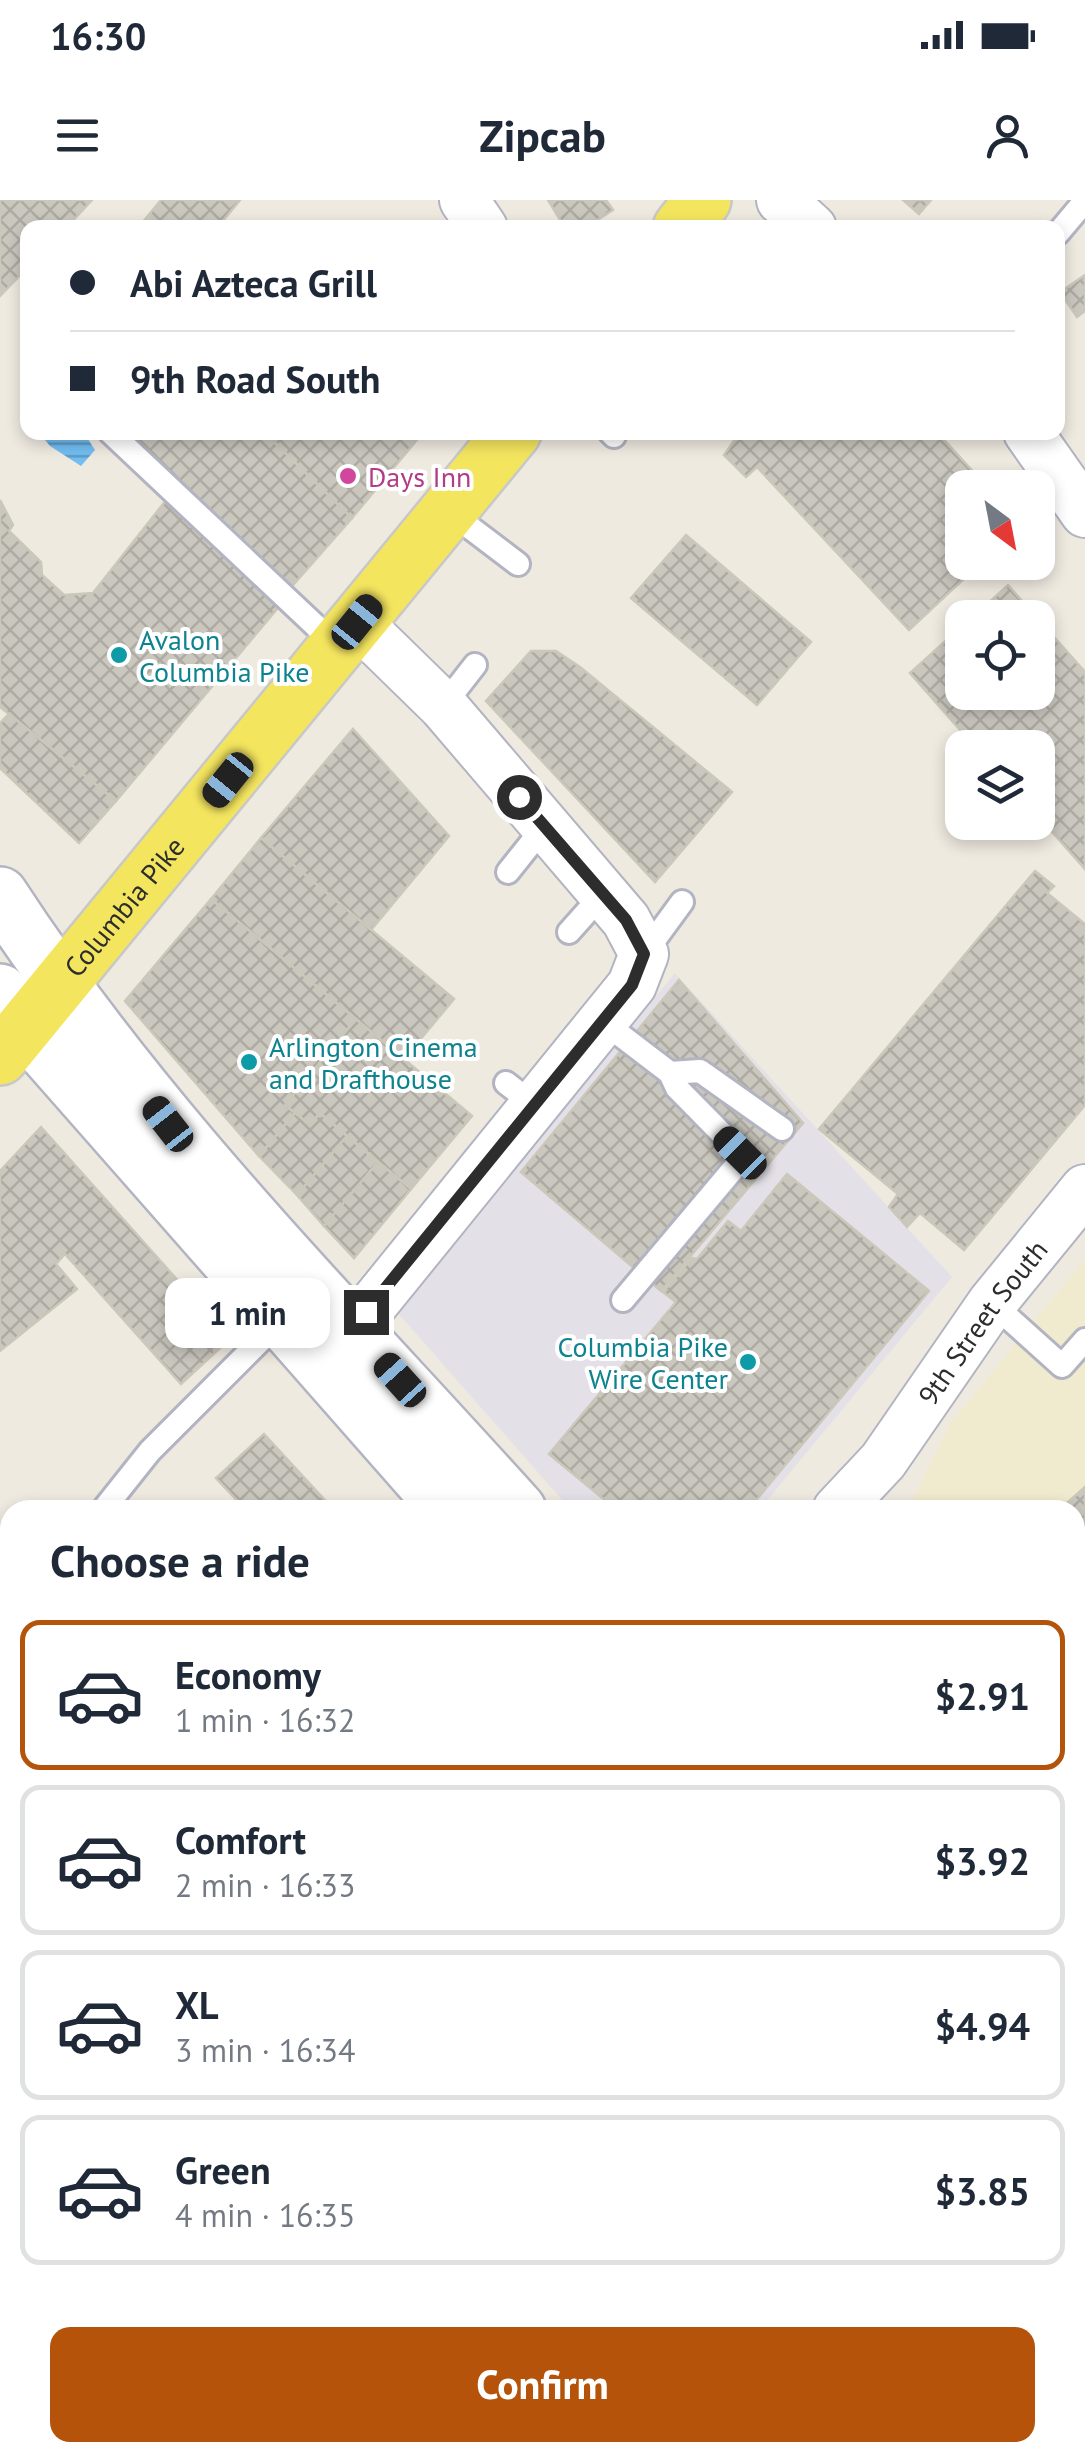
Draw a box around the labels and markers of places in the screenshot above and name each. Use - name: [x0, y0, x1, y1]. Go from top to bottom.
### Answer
- place label: Days Inn: [368, 458, 471, 495]
- marker: Days Inn: [337, 465, 359, 487]
- place label: Avalon Columbia Pike: [139, 621, 309, 690]
- marker: Avalon Columbia Pike: [108, 644, 130, 666]
- place label: Arlington Cinema and Drafthouse: [269, 1028, 478, 1097]
- marker: Arlington Cinema and Drafthouse: [238, 1051, 260, 1073]
- place label: Columbia Pike Wire Center: [558, 1328, 728, 1397]
- marker: Columbia Pike Wire Center: [737, 1351, 759, 1373]

